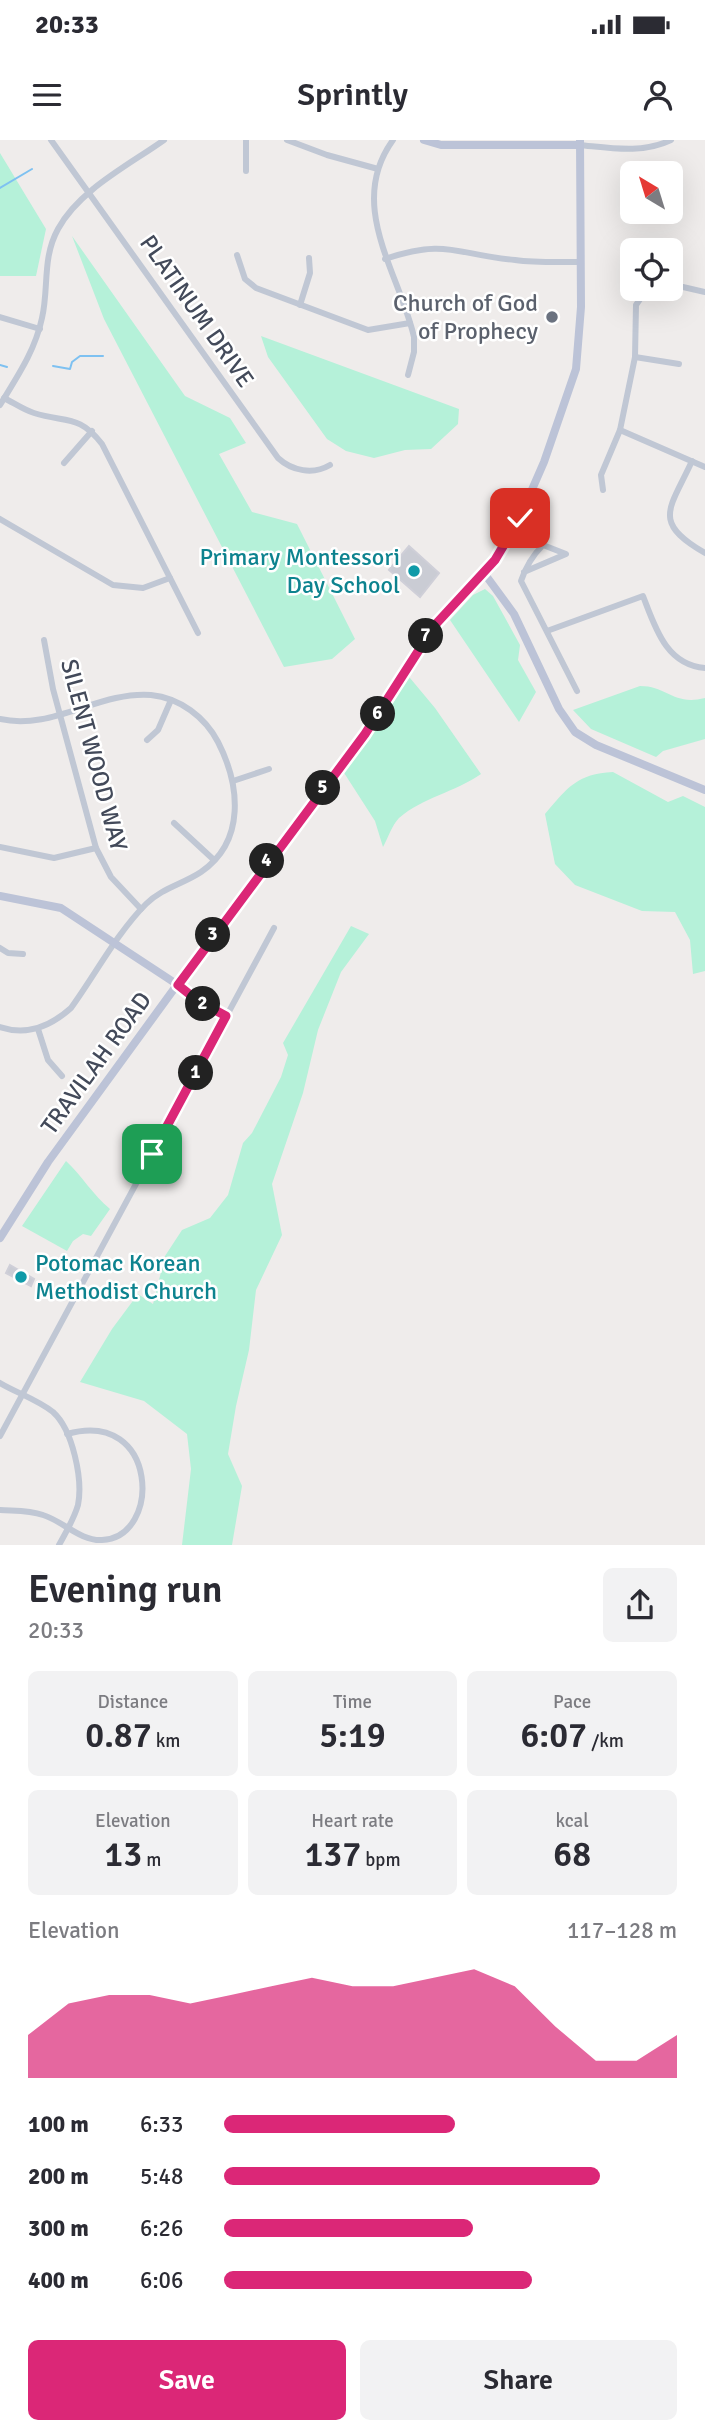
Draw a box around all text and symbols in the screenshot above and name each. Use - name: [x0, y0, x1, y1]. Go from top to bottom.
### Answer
- text: 20:33: [35, 9, 99, 41]
- text: Sprintly: [297, 75, 408, 114]
- icon: menu: [28, 76, 66, 114]
- icon: person: [639, 76, 677, 114]
- north arrow: [620, 161, 682, 224]
- map controls: [620, 161, 683, 301]
- street label: PLATINUM DRIVE: [133, 229, 261, 393]
- button: locate: [620, 238, 683, 301]
- place label: Church of God of Prophecy: [393, 288, 538, 346]
- marker: Church of God of Prophecy: [544, 309, 560, 325]
- pin: [490, 488, 550, 548]
- icon: check: [501, 499, 539, 537]
- place label: Primary Montessori Day School: [199, 542, 400, 600]
- marker: Primary Montessori Day School: [406, 563, 422, 579]
- pin: 7: [408, 618, 444, 654]
- text: 7: [420, 623, 431, 647]
- street label: SILENT WOOD WAY: [54, 656, 134, 854]
- pin: 6: [360, 696, 396, 732]
- text: 6: [372, 701, 383, 725]
- pin: 5: [306, 770, 340, 806]
- text: 5: [317, 775, 328, 799]
- pin: 4: [250, 844, 284, 878]
- text: 4: [261, 848, 272, 872]
- pin: 3: [196, 918, 230, 952]
- text: 3: [207, 922, 218, 946]
- street label: TRAVILAH ROAD: [34, 986, 158, 1140]
- pin: 2: [186, 986, 220, 1022]
- text: 2: [197, 991, 208, 1015]
- pin: 1: [178, 1056, 214, 1090]
- text: 1: [190, 1060, 201, 1084]
- pin: [122, 1124, 182, 1184]
- icon: arrive: [133, 1135, 171, 1173]
- place label: Potomac Korean Methodist Church: [35, 1248, 217, 1306]
- marker: Potomac Korean Methodist Church: [13, 1269, 29, 1285]
- text: Evening run: [28, 1566, 222, 1613]
- button: share: [603, 1568, 677, 1642]
- text: 20:33: [28, 1616, 84, 1645]
- text: Distance: [97, 1690, 168, 1714]
- text: Time: [333, 1690, 372, 1714]
- text: Pace: [553, 1690, 591, 1714]
- text: 0.87: [85, 1714, 152, 1757]
- text: 5:19: [319, 1714, 386, 1757]
- text: 6:07: [520, 1714, 587, 1757]
- text: km: [152, 1729, 180, 1753]
- text: /km: [587, 1729, 624, 1753]
- text: Elevation: [95, 1809, 171, 1833]
- text: Heart rate: [311, 1809, 394, 1833]
- text: kcal: [556, 1809, 589, 1833]
- text: 13: [104, 1833, 142, 1876]
- text: 137: [304, 1833, 361, 1876]
- text: 68: [553, 1833, 591, 1876]
- text: m: [142, 1848, 161, 1872]
- text: bpm: [361, 1848, 401, 1872]
- text: Elevation: [28, 1916, 120, 1945]
- text: 117–128 m: [567, 1916, 677, 1945]
- text: 100 m: [28, 2110, 89, 2139]
- text: 6:33: [140, 2110, 183, 2139]
- text: 200 m: [28, 2162, 89, 2191]
- text: 5:48: [140, 2162, 183, 2191]
- text: 300 m: [28, 2214, 89, 2243]
- text: 6:26: [140, 2214, 183, 2243]
- text: 400 m: [28, 2266, 89, 2295]
- text: 6:06: [140, 2266, 183, 2295]
- button: Save: [28, 2340, 346, 2420]
- button: Share: [360, 2340, 677, 2420]

